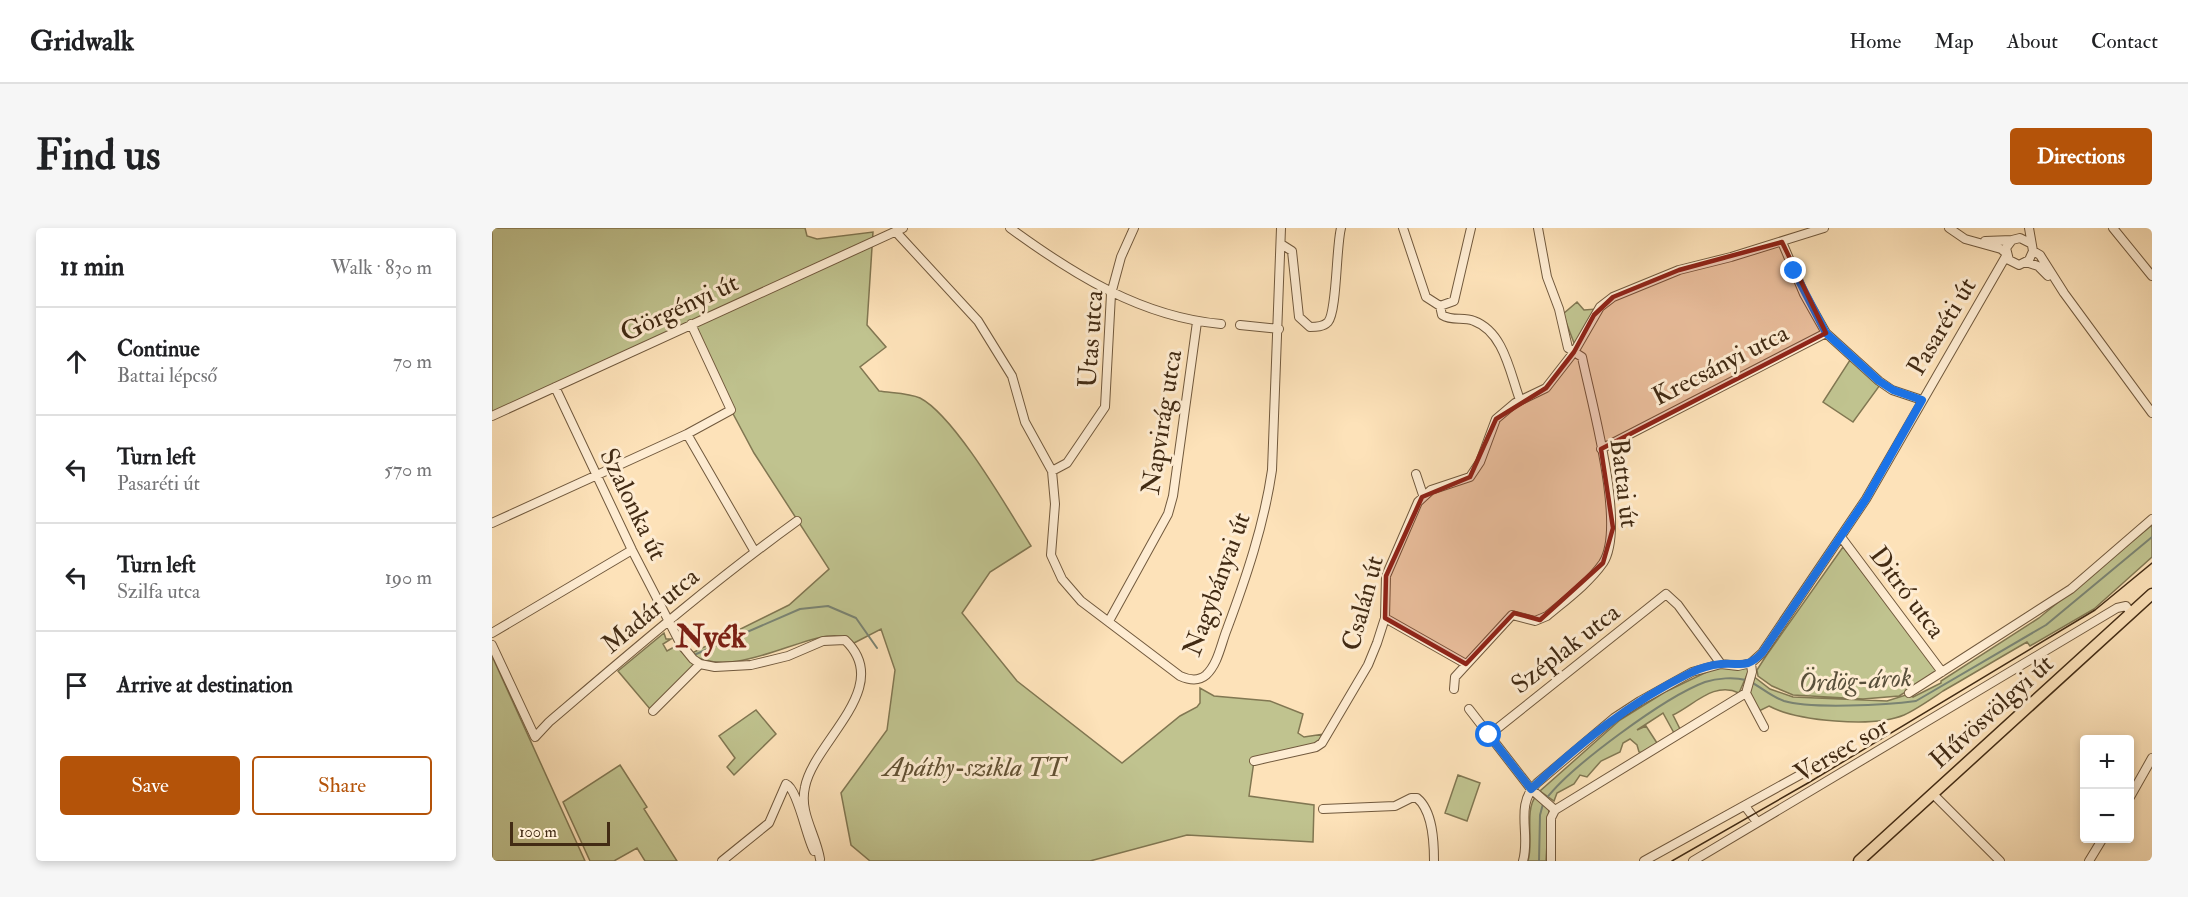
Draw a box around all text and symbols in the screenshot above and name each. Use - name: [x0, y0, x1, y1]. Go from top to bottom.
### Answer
- text: Gridwalk: [30, 24, 134, 59]
- text: Home: [1849, 28, 1901, 55]
- text: Map: [1934, 28, 1974, 55]
- text: About: [2007, 28, 2058, 55]
- text: Contact: [2091, 28, 2158, 55]
- button: Directions: [2010, 128, 2152, 185]
- text: Find us: [36, 130, 160, 182]
- text: 11 min: [60, 251, 125, 283]
- text: Walk · 830 m: [331, 255, 432, 280]
- route end: [1780, 257, 1806, 283]
- street label: Görgényi út: [615, 267, 743, 349]
- street label: Pasaréti út: [1900, 272, 1983, 381]
- street label: Utas utca: [1072, 289, 1110, 389]
- street label: Krecsányi utca: [1647, 317, 1794, 413]
- text: Continue: [117, 335, 200, 363]
- icon: ahead: [60, 345, 93, 378]
- street label: Napvirág utca: [1135, 347, 1190, 497]
- text: 70 m: [393, 349, 432, 374]
- text: Battai lépcső: [117, 363, 217, 388]
- street label: Battai út: [1603, 437, 1645, 529]
- text: Turn left: [117, 443, 196, 471]
- street label: Szalonka út: [592, 443, 674, 566]
- icon: left: [60, 453, 93, 486]
- text: 570 m: [384, 457, 432, 482]
- text: Pasaréti út: [117, 471, 200, 496]
- street label: Nagybányai út: [1176, 508, 1258, 661]
- street label: Ditró utca: [1862, 540, 1952, 645]
- text: Turn left: [117, 551, 196, 579]
- street label: Csalán út: [1335, 552, 1391, 654]
- icon: left: [60, 561, 93, 594]
- street label: Madár utca: [595, 561, 706, 661]
- text: 190 m: [385, 565, 432, 590]
- text: Szilfa utca: [117, 579, 200, 604]
- street label: Széplak utca: [1505, 596, 1627, 702]
- district label: Nyék: [675, 617, 747, 657]
- street label: Hűvösvölgyi út: [1923, 648, 2060, 776]
- water label: Ördög-árok: [1797, 661, 1913, 700]
- icon: arrive: [60, 669, 93, 702]
- text: Arrive at destination: [117, 671, 293, 699]
- street label: Versec sor: [1789, 710, 1895, 790]
- route start: [1475, 721, 1501, 747]
- map controls: [2080, 735, 2134, 843]
- button: +: [2080, 735, 2134, 789]
- park label: Apáthy-szikla TT: [880, 752, 1068, 784]
- button: Save: [60, 756, 240, 815]
- button: Share: [252, 756, 432, 815]
- button: −: [2080, 789, 2134, 843]
- scale bar: [510, 819, 610, 846]
- text: 100 m: [519, 822, 557, 842]

